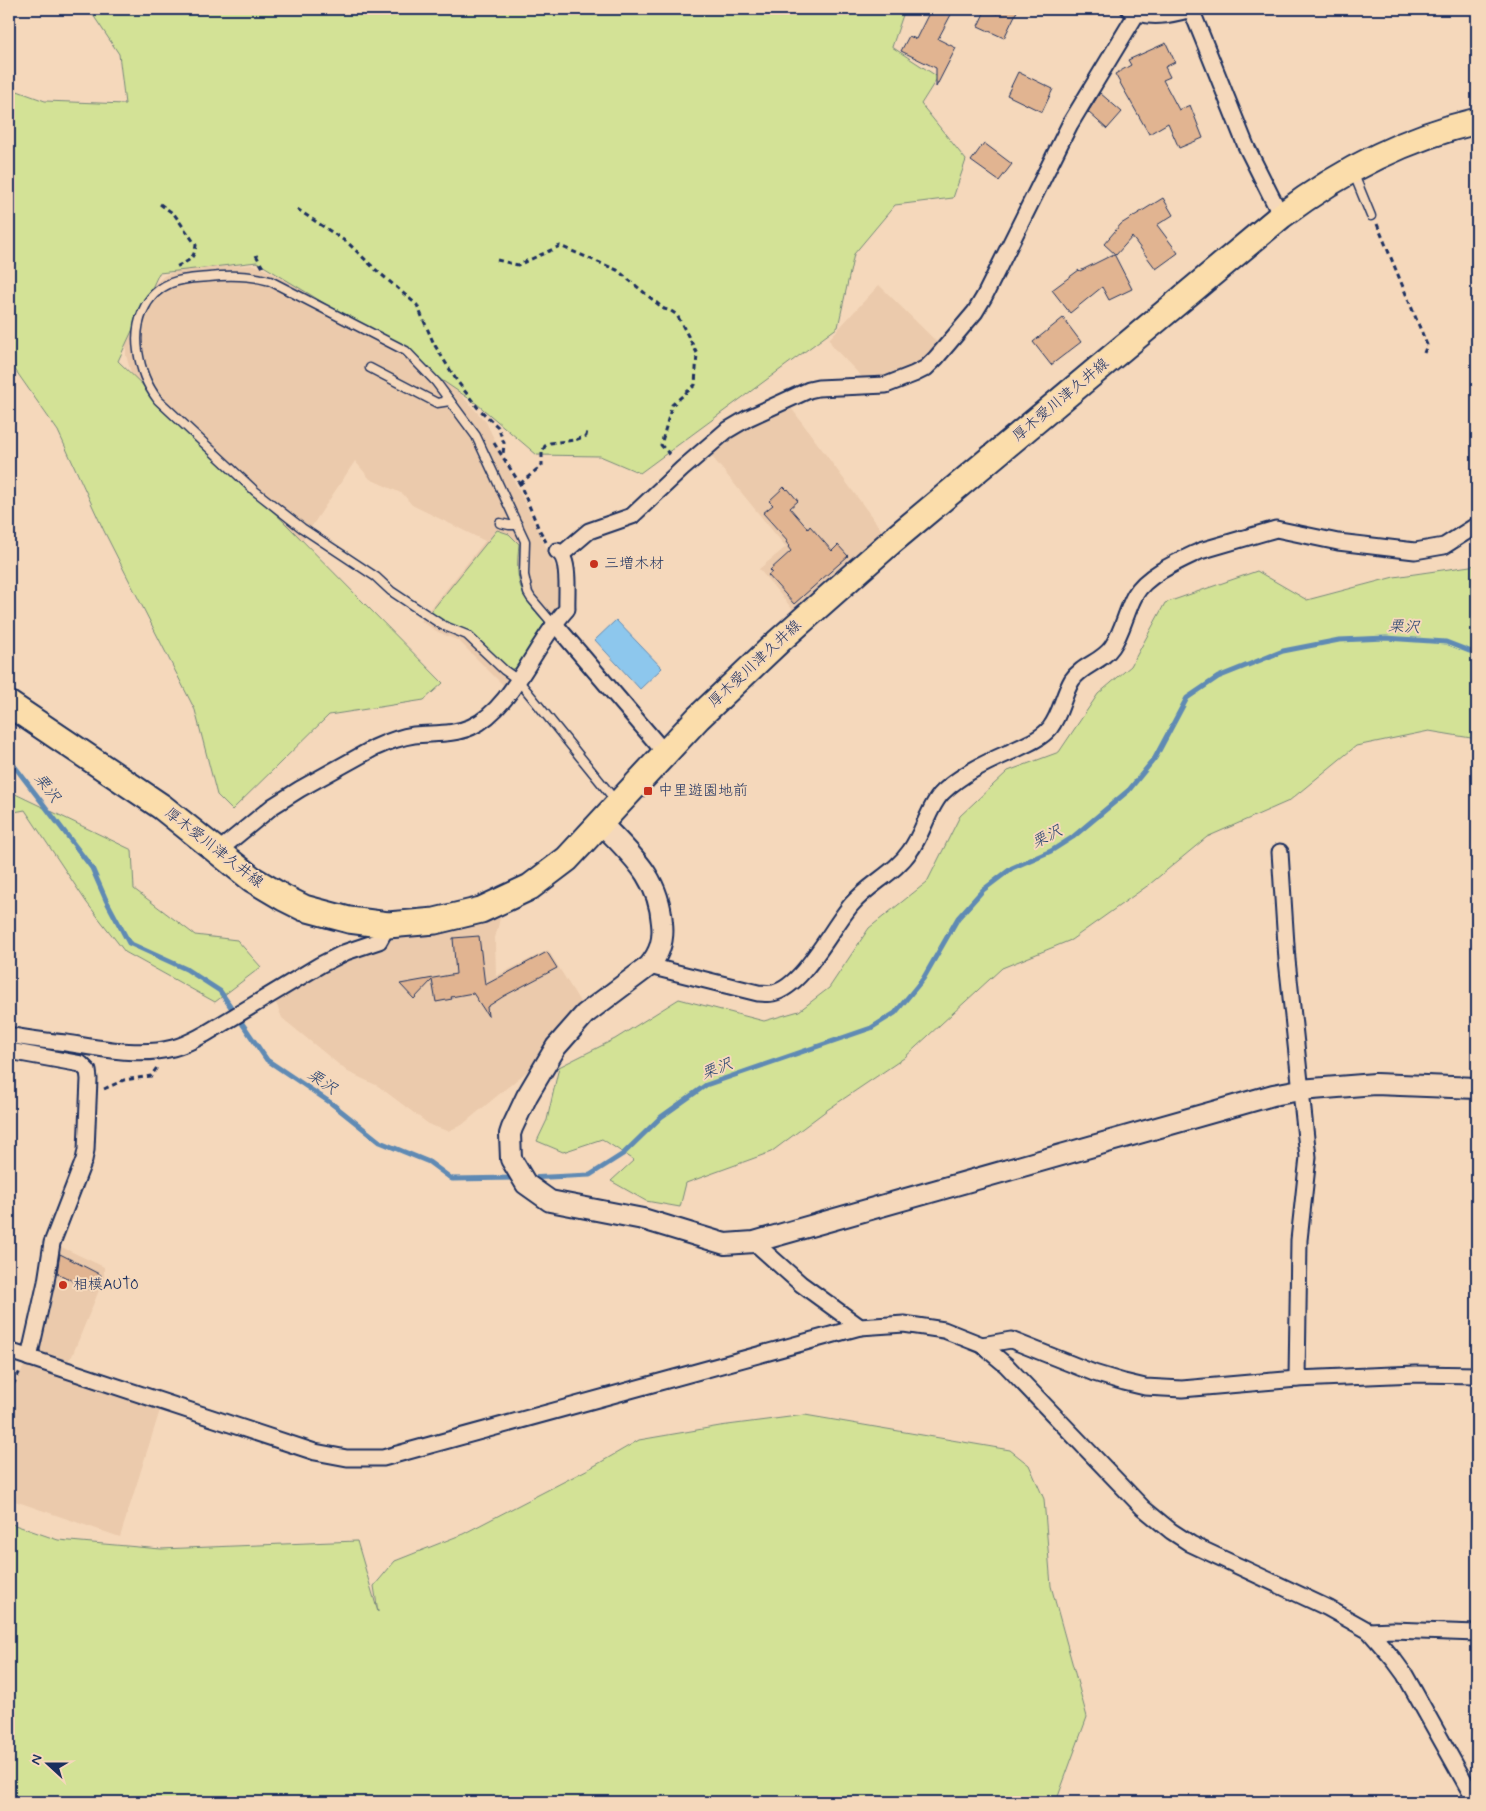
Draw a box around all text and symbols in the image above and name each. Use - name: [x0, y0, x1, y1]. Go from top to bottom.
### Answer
- street label: 厚木愛川津久井線: [1009, 354, 1113, 446]
- place label: 三増木材: [604, 554, 664, 574]
- marker: 三増木材: [588, 558, 600, 570]
- street label: 厚木愛川津久井線: [704, 616, 806, 712]
- water label: 栗沢: [1387, 616, 1422, 638]
- water label: 栗沢: [29, 769, 66, 808]
- place label: 中里遊園地前: [658, 781, 748, 801]
- marker: 中里遊園地前: [642, 785, 654, 797]
- street label: 厚木愛川津久井線: [161, 803, 267, 893]
- water label: 栗沢: [1028, 820, 1067, 854]
- water label: 栗沢: [698, 1053, 737, 1085]
- water label: 栗沢: [303, 1064, 342, 1100]
- place label: 相模AUTO: [73, 1275, 139, 1295]
- marker: 相模AUTO: [57, 1279, 69, 1291]
- north arrow: [22, 1738, 72, 1788]
- text: N: [27, 1752, 47, 1767]

